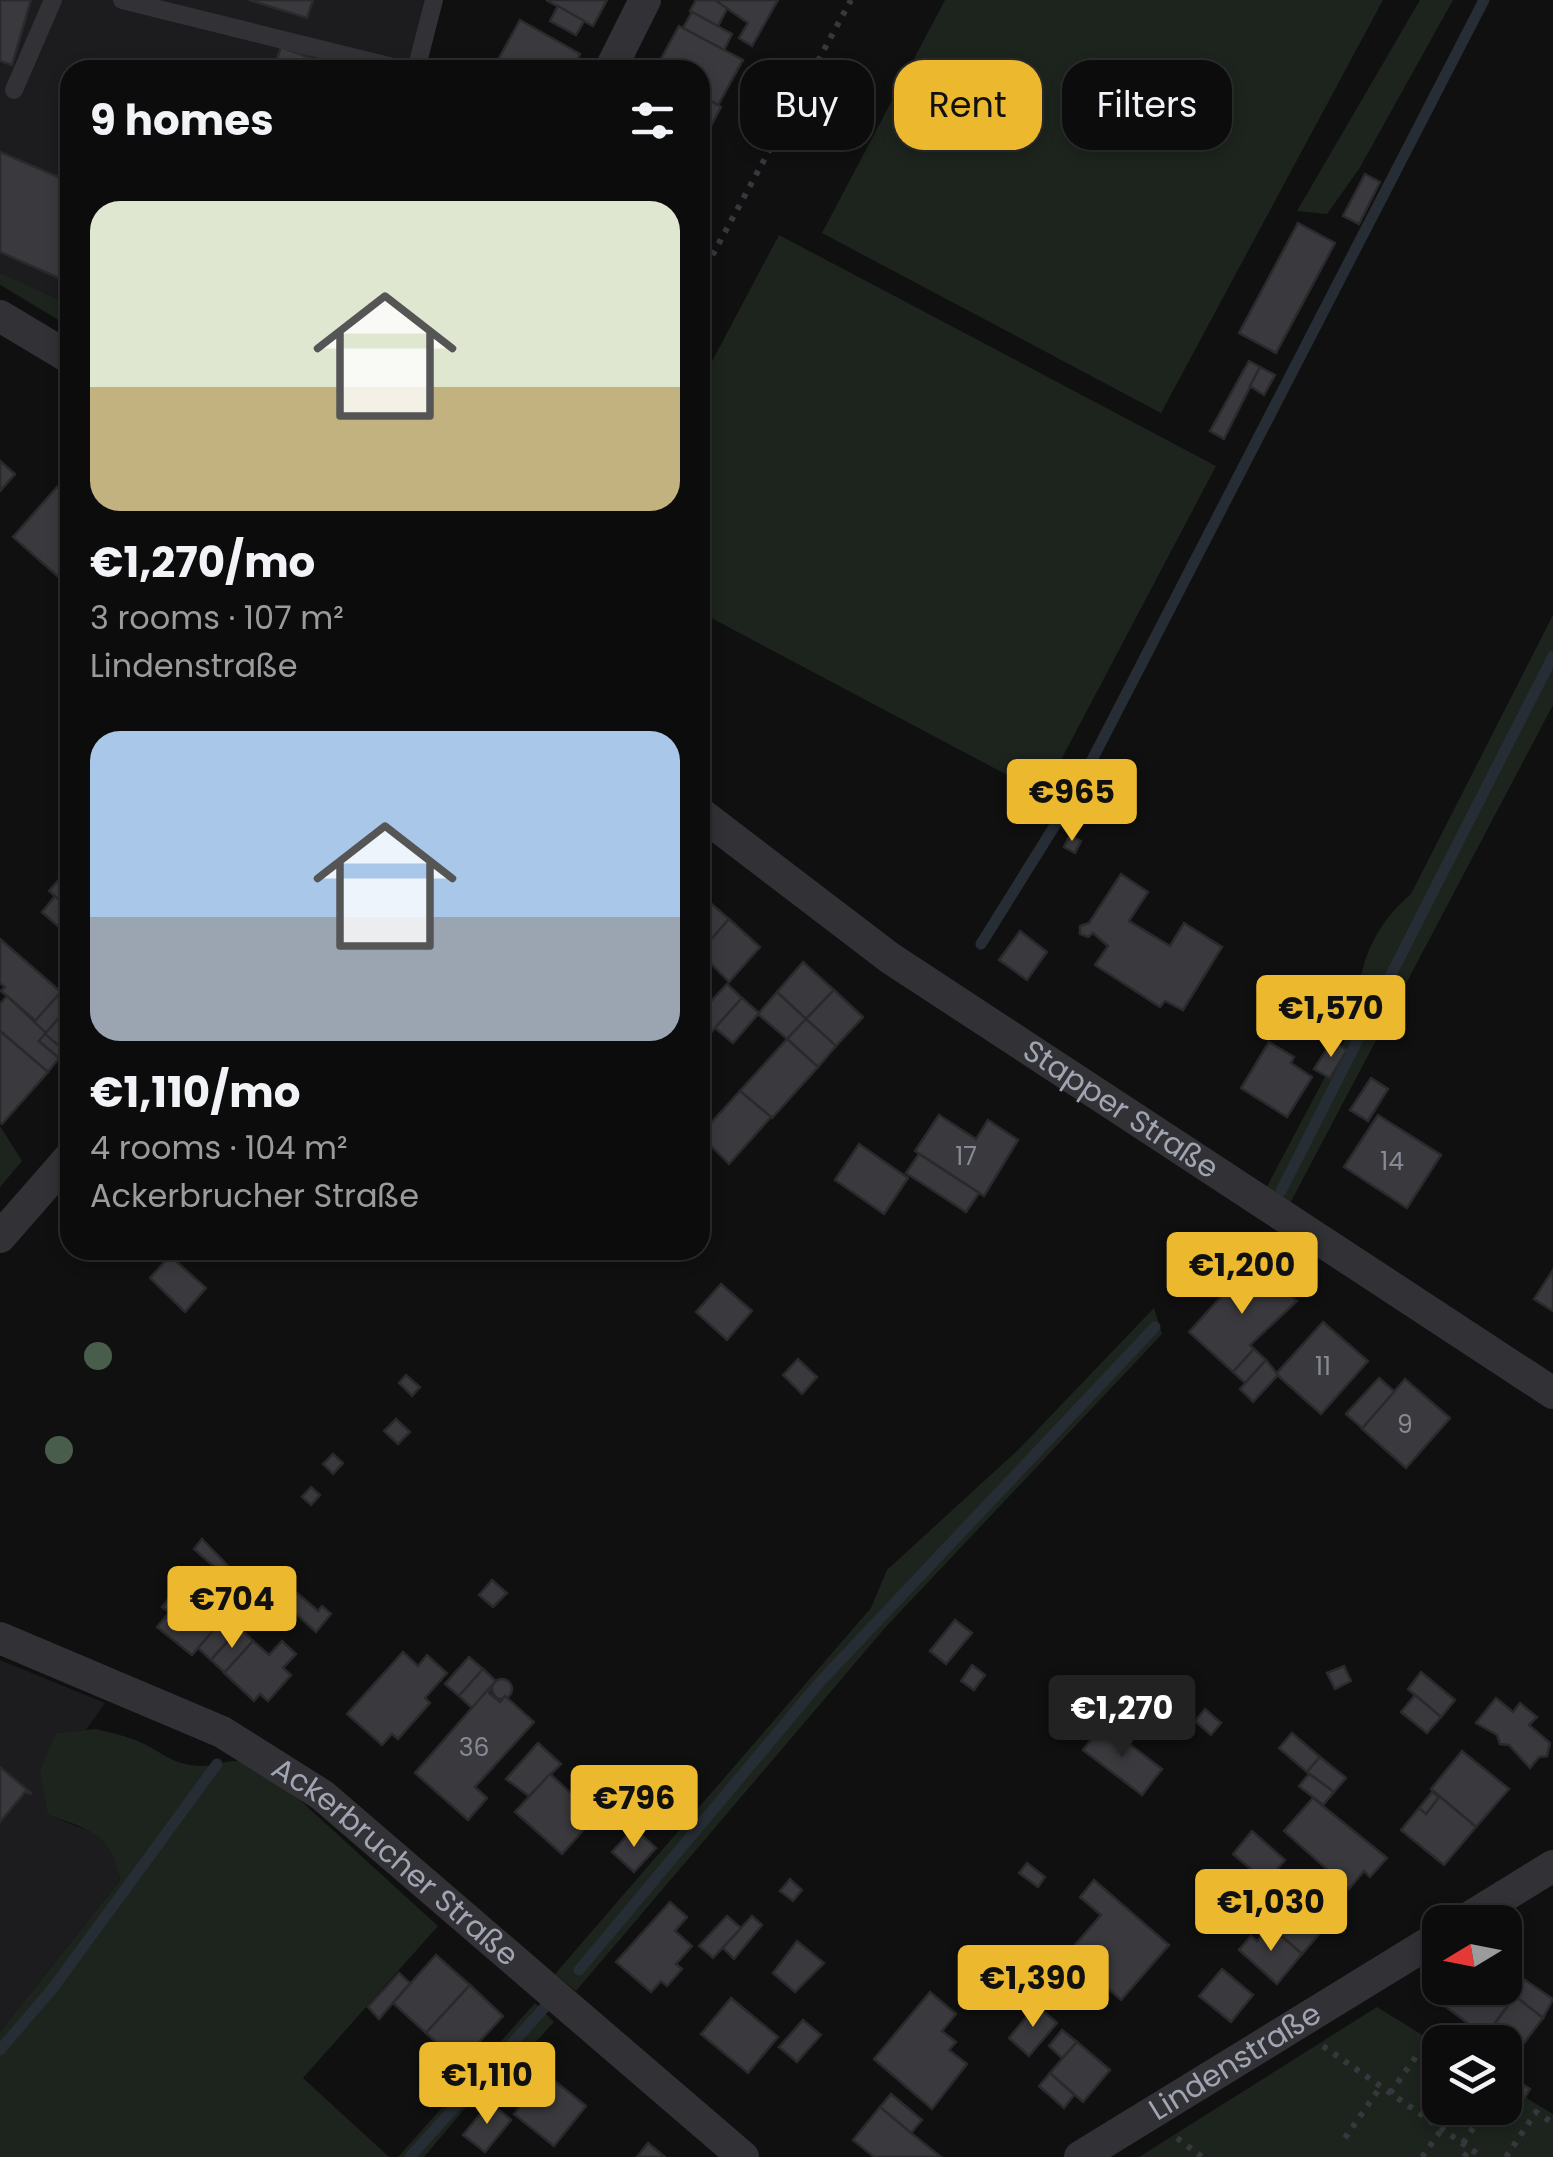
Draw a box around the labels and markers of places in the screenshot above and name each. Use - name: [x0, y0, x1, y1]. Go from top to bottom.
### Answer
- pin: €965: [1013, 759, 1131, 844]
- pin: €1,570: [1250, 975, 1412, 1060]
- pin: €1,200: [1161, 1232, 1323, 1317]
- pin: €704: [173, 1566, 291, 1651]
- pin: €1,270: [1041, 1675, 1203, 1760]
- pin: €796: [575, 1765, 693, 1850]
- pin: €1,030: [1190, 1869, 1352, 1954]
- pin: €1,390: [952, 1945, 1114, 2030]
- pin: €1,110: [406, 2042, 568, 2127]

